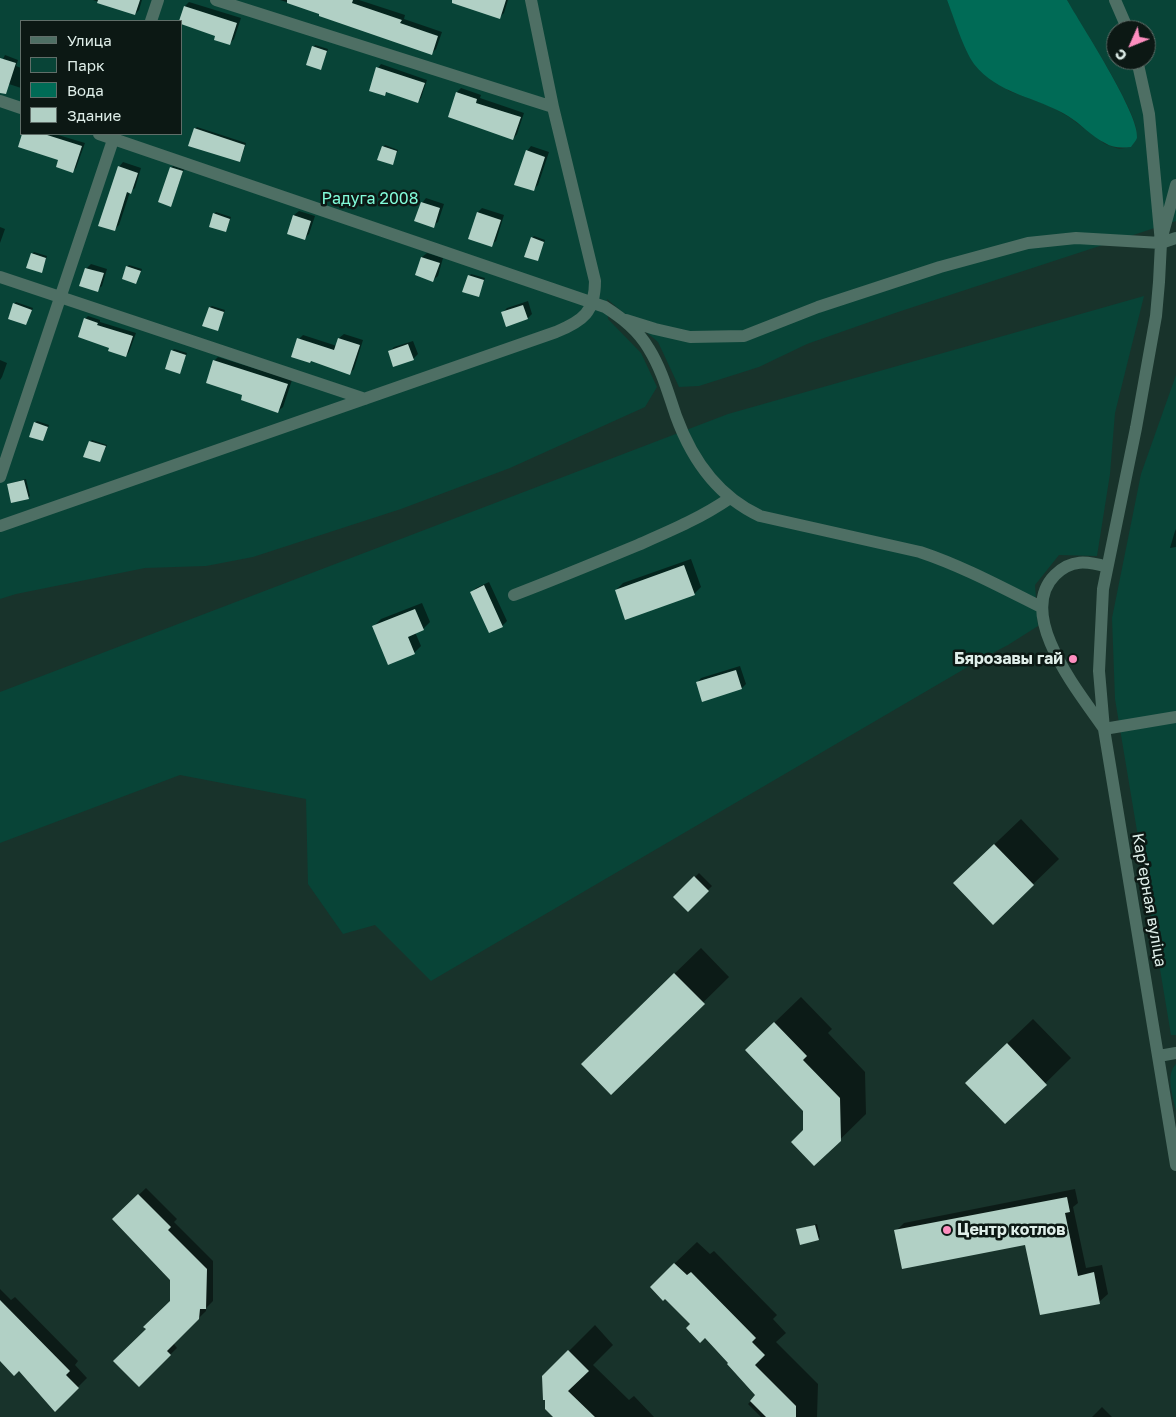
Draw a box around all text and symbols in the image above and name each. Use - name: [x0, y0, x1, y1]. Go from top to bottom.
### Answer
- legend: [20, 20, 182, 135]
- north arrow: [1106, 20, 1156, 70]
- text: Улица: [67, 31, 112, 49]
- text: С: [1111, 46, 1130, 65]
- text: Парк: [67, 56, 105, 74]
- text: Вода: [67, 81, 104, 99]
- text: Здание: [67, 106, 121, 124]
- park label: Радуга 2008: [322, 189, 418, 209]
- place label: Бярозавы гай: [954, 649, 1063, 669]
- marker: Бярозавы гай: [1067, 653, 1079, 665]
- street label: Карʼерная вуліца: [1128, 832, 1170, 968]
- place label: Центр котлов: [957, 1220, 1065, 1240]
- marker: Центр котлов: [941, 1224, 953, 1236]

